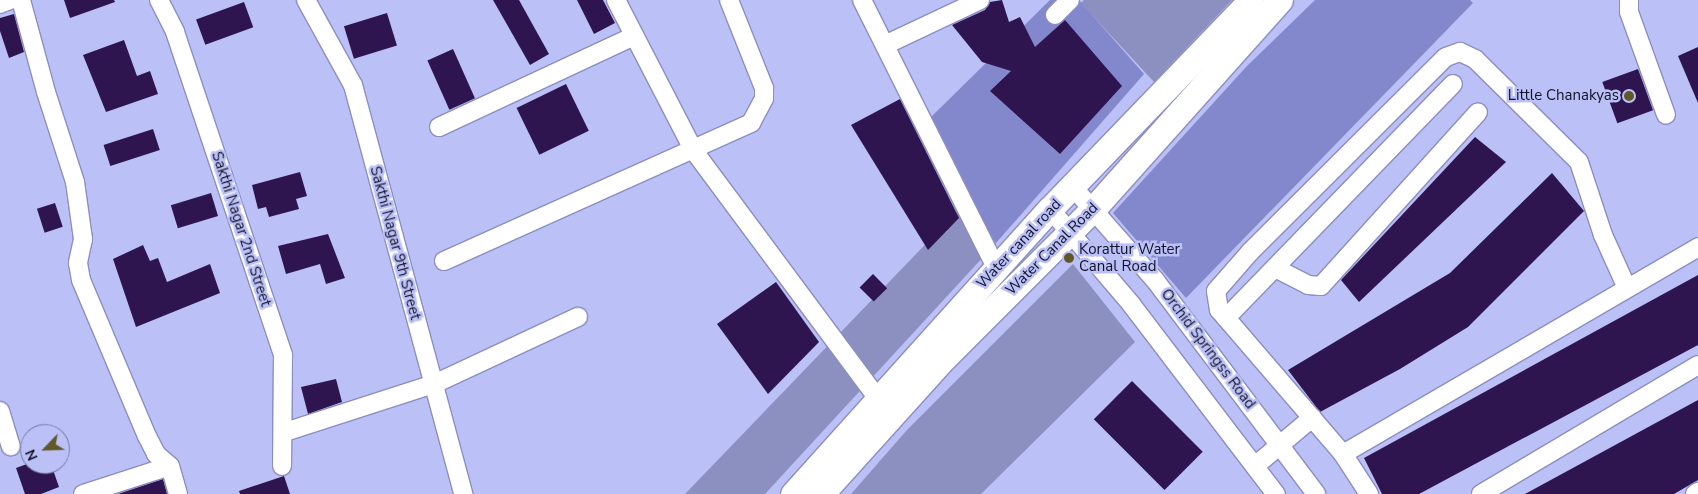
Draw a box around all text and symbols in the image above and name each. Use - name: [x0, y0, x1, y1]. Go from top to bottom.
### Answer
- place label: Little Chanakyas: [1508, 87, 1619, 105]
- marker: Little Chanakyas: [1623, 90, 1635, 102]
- street label: Sakthi Nagar 2nd Street: [207, 149, 275, 309]
- street label: Sakthi Nagar 9th Street: [366, 164, 424, 322]
- street label: Water canal road: [973, 195, 1065, 293]
- street label: Water Canal Road: [1002, 199, 1102, 299]
- place label: Korattur Water Canal Road: [1079, 240, 1180, 275]
- marker: Korattur Water Canal Road: [1063, 252, 1075, 264]
- street label: Orchid Springss Road: [1157, 285, 1259, 413]
- north arrow: [20, 424, 70, 474]
- text: N: [21, 446, 43, 464]

